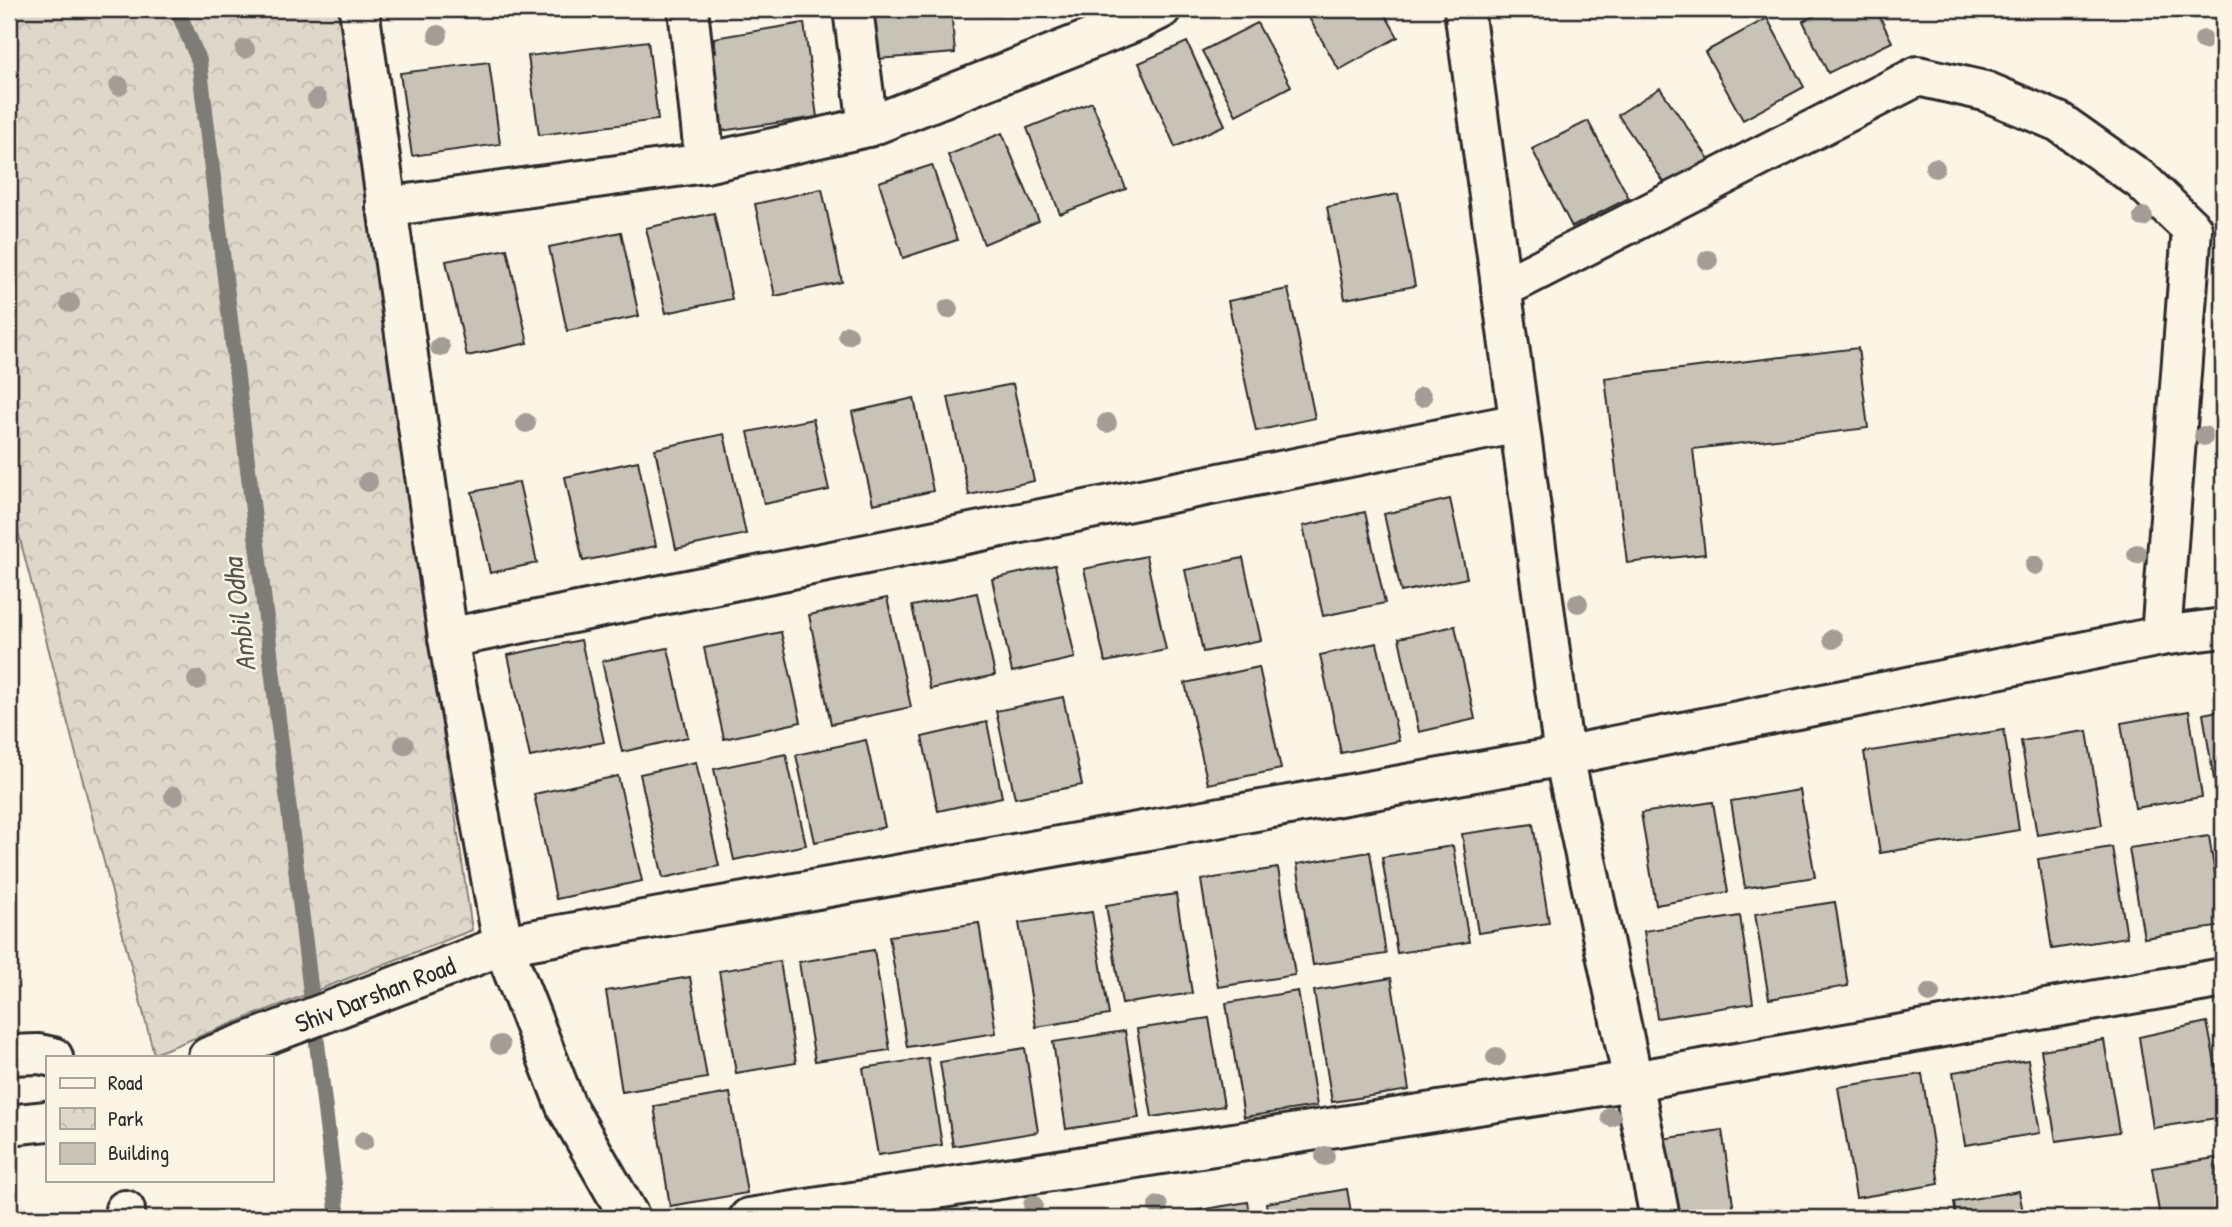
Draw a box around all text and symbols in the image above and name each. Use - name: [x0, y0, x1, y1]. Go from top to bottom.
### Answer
- water label: Ambil Odha: [213, 553, 265, 674]
- street label: Shiv Darshan Road: [290, 947, 460, 1041]
- legend: [46, 1056, 273, 1182]
- text: Road: [108, 1068, 142, 1097]
- text: Park: [108, 1104, 143, 1133]
- text: Building: [108, 1138, 169, 1167]

